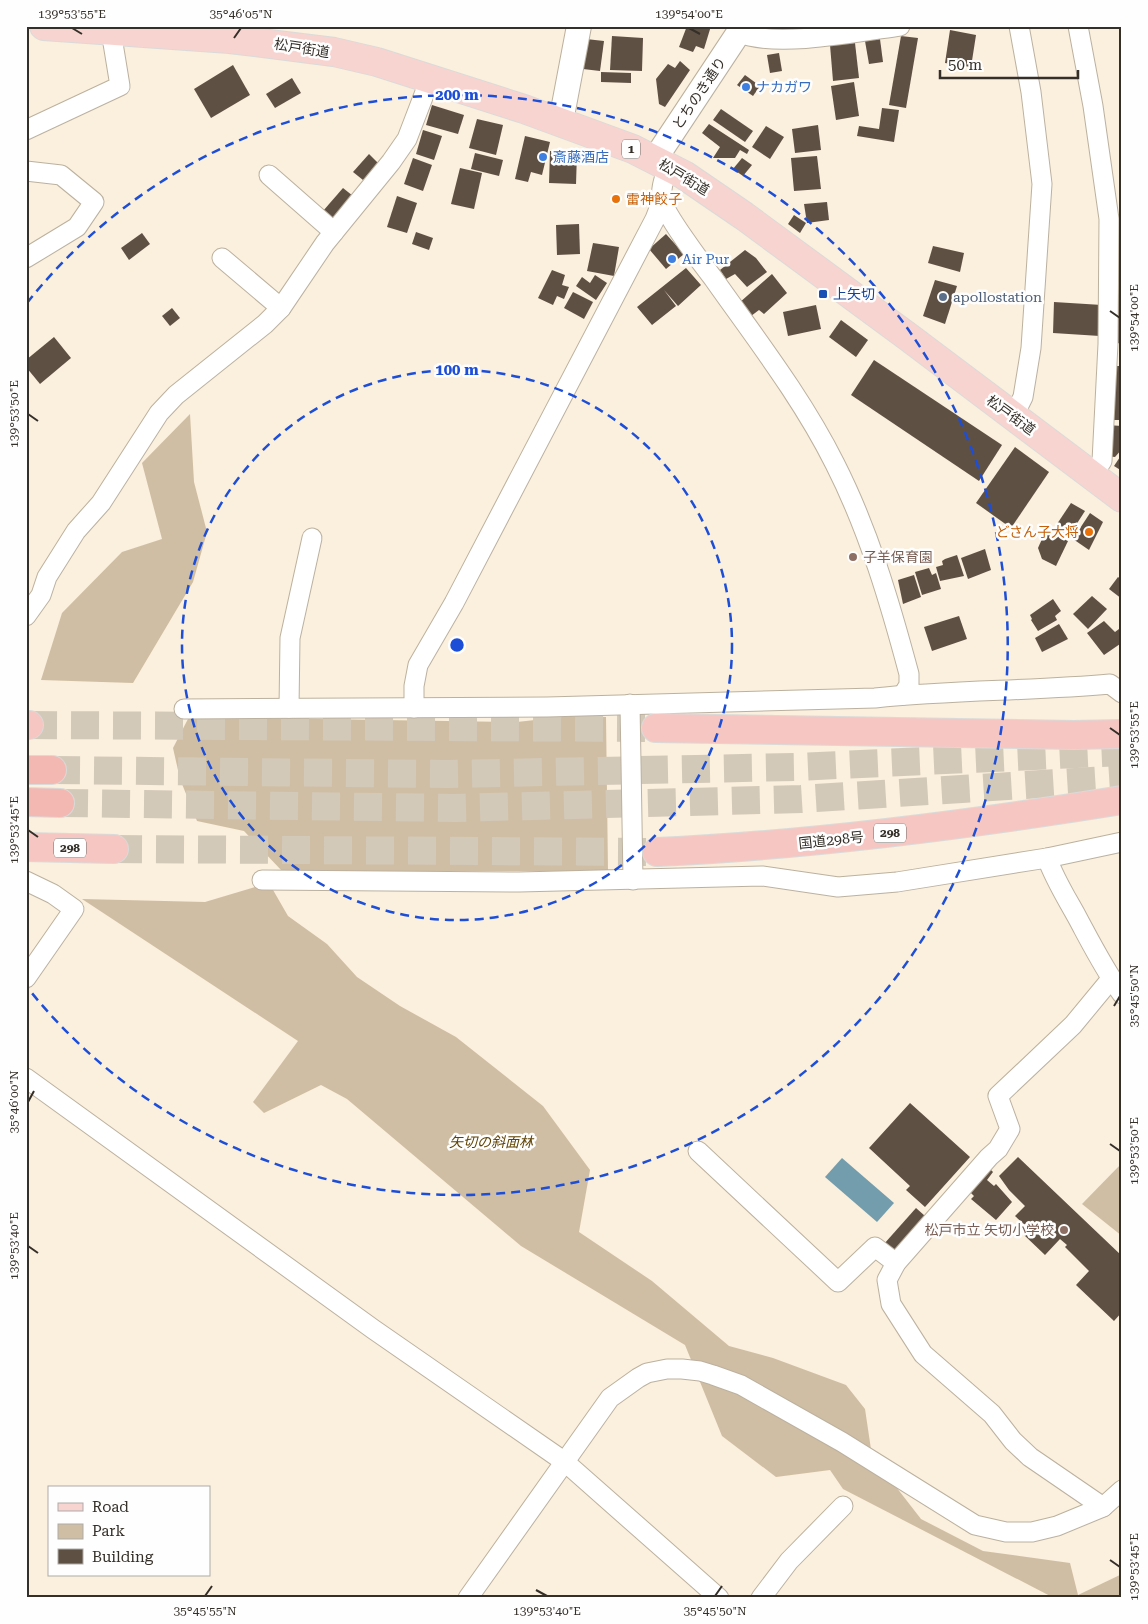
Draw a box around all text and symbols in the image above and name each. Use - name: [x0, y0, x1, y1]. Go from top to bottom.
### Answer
- text: 139°53'55"E: [38, 7, 106, 21]
- text: 35°46'05"N: [209, 7, 273, 21]
- text: 139°54'00"E: [655, 7, 723, 21]
- street label: 松戸街道: [273, 36, 331, 60]
- scale bar: [940, 48, 1078, 80]
- street label: とちのき通り: [669, 54, 729, 132]
- text: 50 m: [948, 56, 983, 74]
- place label: ナカガワ: [756, 79, 812, 95]
- marker: ナカガワ: [740, 81, 752, 93]
- text: 200 m: [435, 86, 479, 104]
- road number: 1: [622, 140, 640, 158]
- place label: 斎藤酒店: [553, 149, 609, 165]
- marker: 斎藤酒店: [537, 151, 549, 163]
- street label: 松戸街道: [656, 156, 712, 198]
- place label: 雷神餃子: [626, 191, 682, 207]
- marker: 雷神餃子: [610, 193, 622, 205]
- place label: Air Pur: [682, 251, 729, 267]
- marker: Air Pur: [666, 253, 678, 265]
- text: 139°54'00"E: [1127, 284, 1141, 352]
- place label: 上矢切: [833, 286, 875, 302]
- marker: 上矢切: [817, 288, 829, 300]
- place label: apollostation: [953, 289, 1042, 305]
- marker: apollostation: [937, 291, 949, 303]
- text: 100 m: [435, 361, 479, 379]
- text: 139°53'50"E: [7, 380, 21, 448]
- street label: 松戸街道: [984, 392, 1038, 438]
- place label: どさん子大将: [995, 524, 1079, 540]
- marker: どさん子大将: [1083, 526, 1095, 538]
- place label: 子羊保育園: [863, 549, 933, 565]
- marker: 子羊保育園: [847, 551, 859, 563]
- centre of rings: [448, 636, 466, 654]
- text: 139°53'55"E: [1127, 701, 1141, 769]
- text: 139°53'45"E: [7, 796, 21, 864]
- road number: 298: [874, 824, 906, 842]
- street label: 国道298号: [798, 829, 864, 851]
- road number: 298: [54, 838, 86, 858]
- text: 35°45'50"N: [1127, 964, 1141, 1028]
- text: 35°46'00"N: [7, 1070, 21, 1134]
- text: 139°53'50"E: [1127, 1117, 1141, 1185]
- park label: 矢切の斜面林: [449, 1134, 535, 1150]
- text: 139°53'40"E: [7, 1212, 21, 1280]
- place label: 松戸市立 矢切小学校: [924, 1222, 1054, 1238]
- marker: 松戸市立 矢切小学校: [1058, 1224, 1070, 1236]
- legend: [48, 1486, 210, 1576]
- text: Road: [92, 1498, 129, 1516]
- text: Park: [92, 1522, 126, 1540]
- text: 139°53'45"E: [1127, 1533, 1141, 1601]
- text: Building: [92, 1548, 154, 1566]
- text: 35°45'55"N: [173, 1604, 237, 1618]
- text: 139°53'40"E: [513, 1604, 581, 1618]
- text: 35°45'50"N: [683, 1604, 747, 1618]

